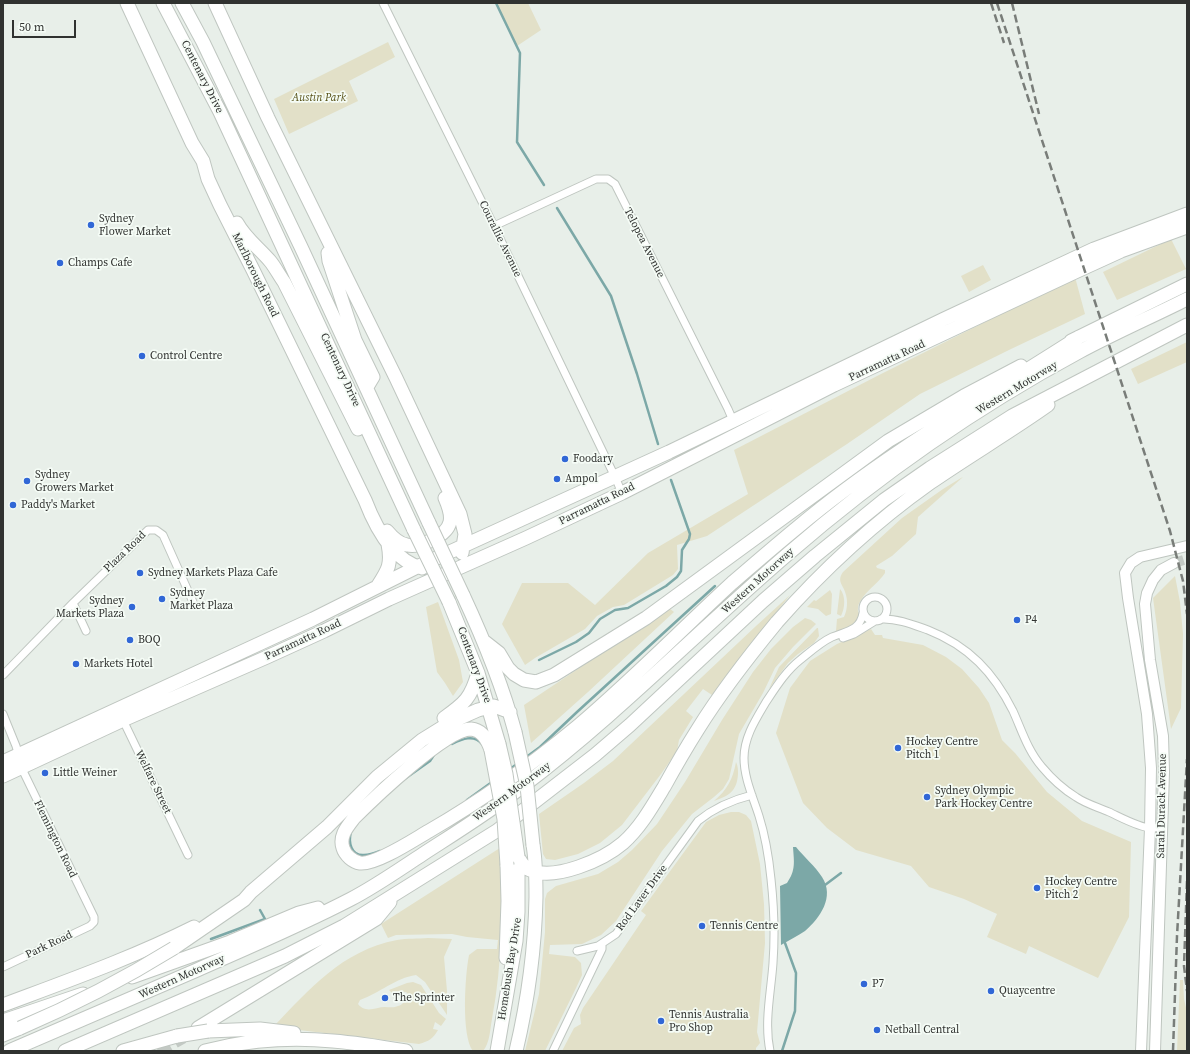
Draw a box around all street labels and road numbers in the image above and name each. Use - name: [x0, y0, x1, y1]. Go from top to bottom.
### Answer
- street label: Centenary Drive: [178, 38, 226, 116]
- street label: Courallie Avenue: [476, 199, 524, 279]
- street label: Telopea Avenue: [621, 206, 667, 280]
- street label: Marlborough Road: [229, 231, 281, 319]
- street label: Centenary Drive: [317, 331, 363, 409]
- street label: Parramatta Road: [847, 338, 927, 384]
- street label: Western Motorway: [974, 358, 1060, 418]
- street label: Parramatta Road: [557, 480, 637, 528]
- street label: Plaza Road: [101, 529, 149, 575]
- street label: Western Motorway: [719, 545, 797, 617]
- street label: Parramatta Road: [263, 617, 343, 663]
- street label: Centenary Drive: [454, 625, 494, 705]
- street label: Welfare Street: [132, 748, 174, 816]
- street label: Sarah Durack Avenue: [1154, 754, 1170, 858]
- street label: Western Motorway: [471, 759, 553, 825]
- street label: Flemington Road: [31, 798, 79, 880]
- street label: Rod Laver Drive: [614, 862, 670, 934]
- street label: Homebush Bay Drive: [495, 917, 525, 1021]
- street label: Park Road: [24, 928, 74, 962]
- street label: Western Motorway: [137, 952, 227, 1002]

